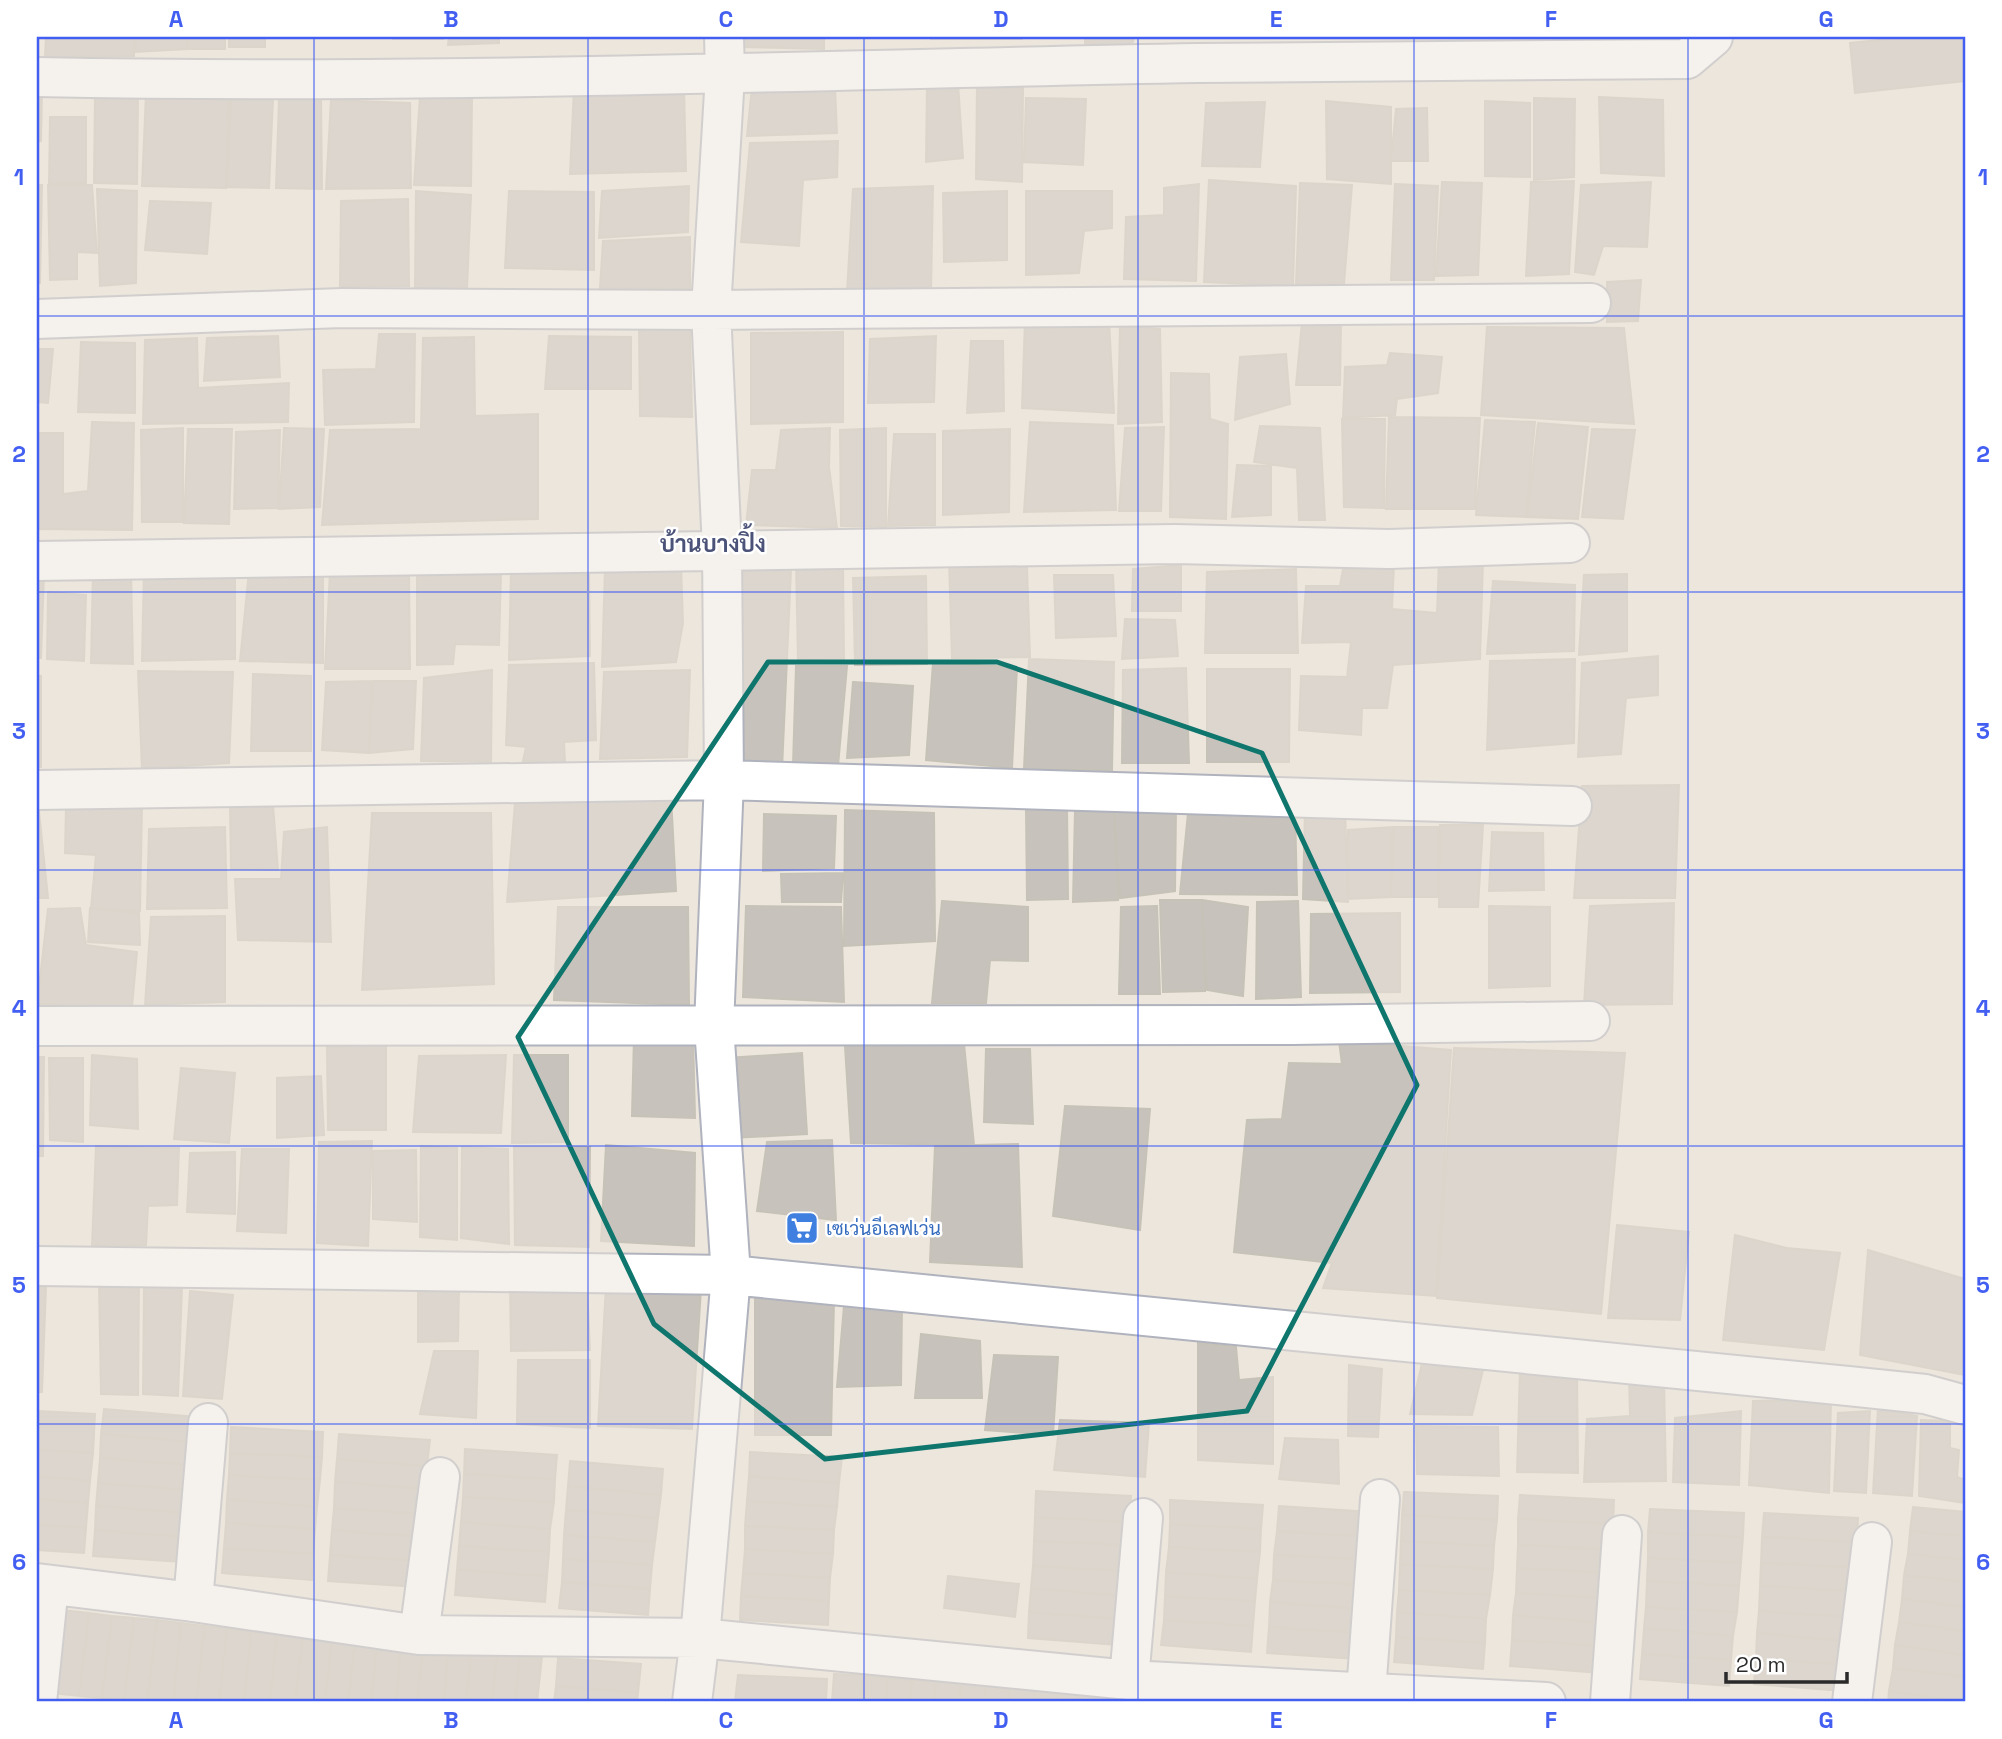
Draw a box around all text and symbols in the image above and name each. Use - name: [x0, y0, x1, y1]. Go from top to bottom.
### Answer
- text: A: [169, 4, 184, 34]
- text: B: [443, 4, 459, 34]
- text: C: [719, 4, 733, 34]
- text: D: [993, 4, 1009, 34]
- text: E: [1270, 4, 1282, 34]
- text: F: [1545, 4, 1557, 34]
- text: G: [1818, 4, 1834, 34]
- text: 1: [14, 162, 24, 192]
- text: 1: [1978, 162, 1988, 192]
- text: 2: [12, 439, 26, 469]
- text: 2: [1976, 439, 1990, 469]
- district label: บ้านบางปิ้ง: [660, 523, 766, 559]
- text: 3: [12, 716, 26, 746]
- text: 3: [1976, 716, 1990, 746]
- text: 4: [12, 993, 27, 1023]
- text: 4: [1976, 993, 1991, 1023]
- supermarket icon: เซเว่นอีเลฟเว่น: [783, 1209, 821, 1247]
- place label: เซเว่นอีเลฟเว่น: [826, 1216, 941, 1241]
- text: 5: [12, 1270, 26, 1300]
- text: 5: [1976, 1270, 1990, 1300]
- text: 6: [12, 1547, 26, 1577]
- text: 6: [1976, 1547, 1990, 1577]
- scale bar: [1726, 1641, 1846, 1685]
- text: 20 m: [1736, 1651, 1786, 1678]
- text: A: [169, 1705, 184, 1735]
- text: B: [443, 1705, 459, 1735]
- text: C: [719, 1705, 733, 1735]
- text: D: [993, 1705, 1009, 1735]
- text: E: [1270, 1705, 1282, 1735]
- text: F: [1545, 1705, 1557, 1735]
- text: G: [1818, 1705, 1834, 1735]

